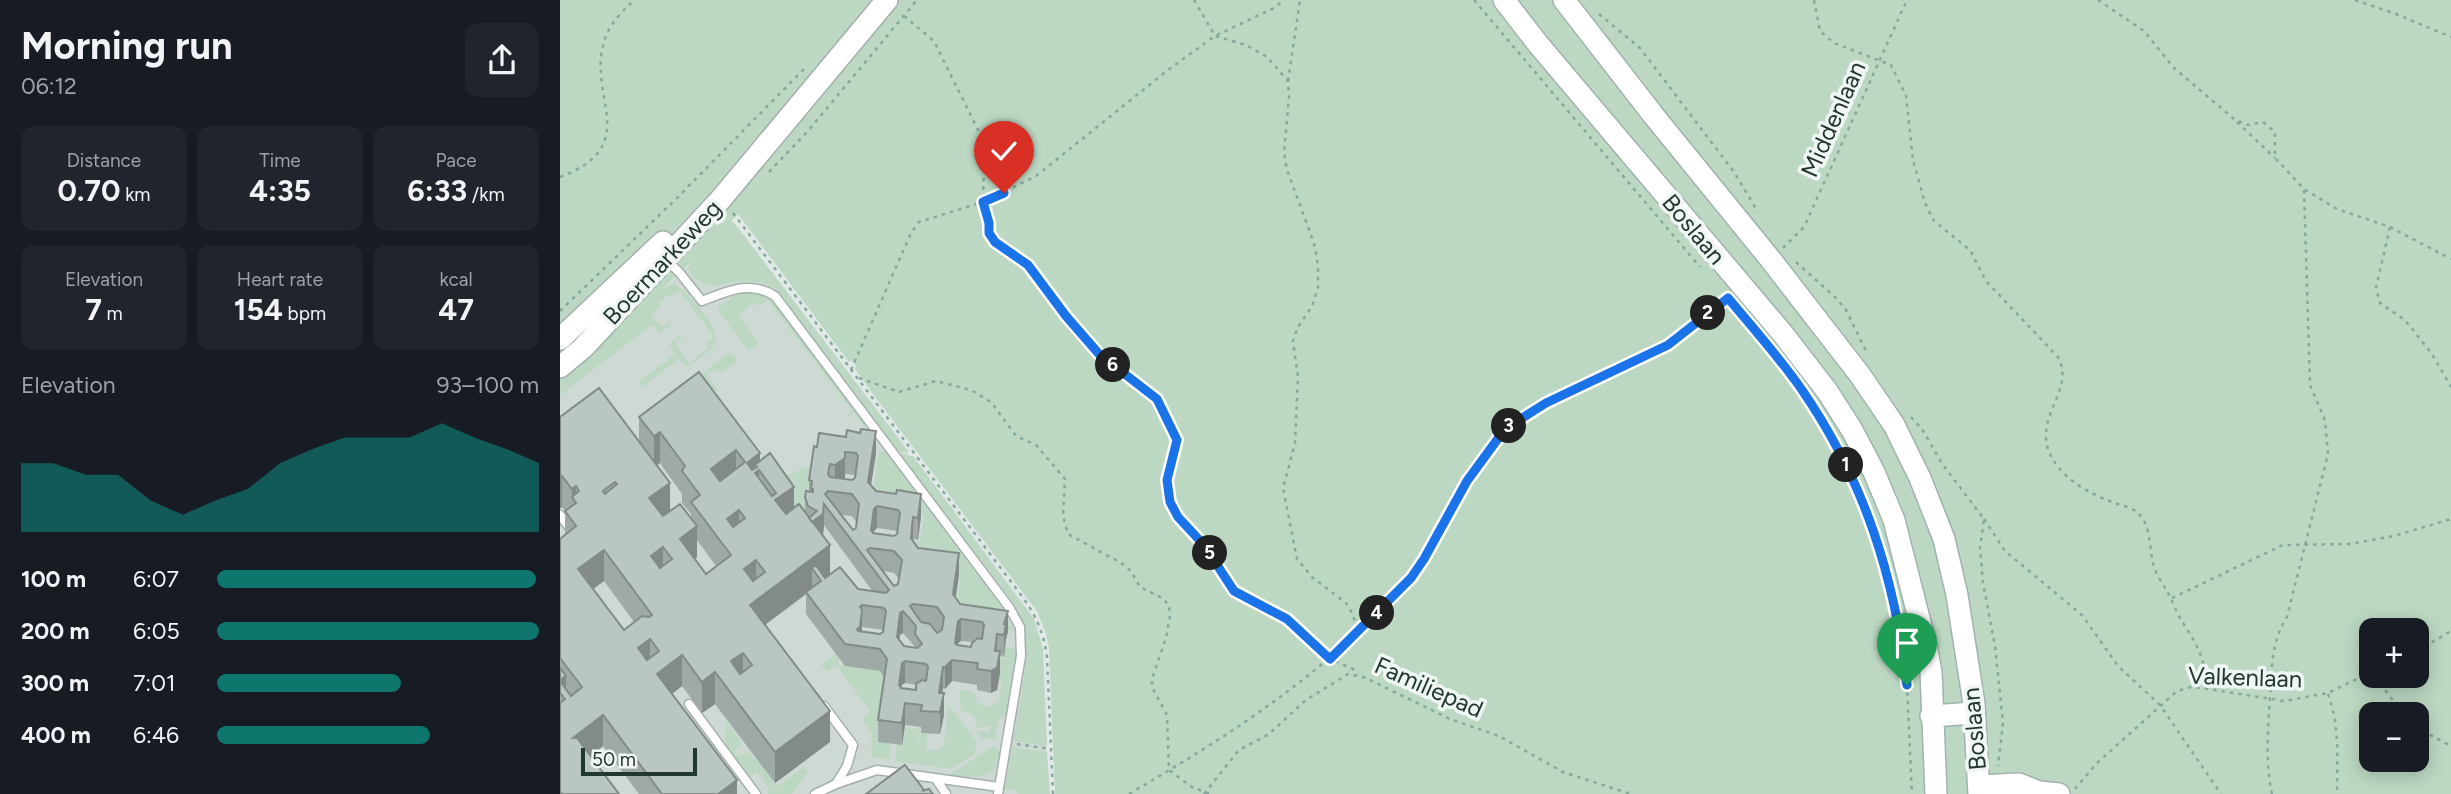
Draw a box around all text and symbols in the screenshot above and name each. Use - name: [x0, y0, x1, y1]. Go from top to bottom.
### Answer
- text: Morning run: [21, 23, 233, 69]
- button: share: [465, 23, 539, 97]
- street label: Middenlaan: [1795, 57, 1871, 181]
- text: 06:12: [21, 72, 77, 100]
- pin: [974, 121, 1034, 193]
- icon: check: [985, 132, 1023, 170]
- text: Distance: [67, 149, 141, 172]
- text: Time: [259, 149, 301, 172]
- text: Pace: [435, 149, 477, 172]
- text: 0.70: [57, 172, 120, 209]
- text: 4:35: [249, 172, 311, 209]
- text: 6:33: [407, 172, 467, 209]
- text: km: [120, 183, 151, 206]
- text: /km: [467, 183, 505, 206]
- street label: Boslaan: [1656, 188, 1732, 270]
- street label: Boermarkeweg: [597, 193, 727, 331]
- text: Elevation: [65, 268, 143, 291]
- text: Heart rate: [237, 268, 323, 291]
- text: kcal: [439, 268, 473, 291]
- text: 7: [85, 291, 102, 328]
- text: 154: [234, 291, 283, 328]
- text: 47: [438, 291, 474, 328]
- pin: 2: [1690, 296, 1726, 330]
- text: 2: [1702, 301, 1713, 324]
- text: m: [102, 302, 123, 325]
- text: bpm: [283, 302, 326, 325]
- pin: 6: [1096, 348, 1130, 382]
- text: 6: [1107, 353, 1118, 376]
- text: Elevation: [21, 371, 116, 399]
- text: 93–100 m: [437, 371, 539, 399]
- pin: 3: [1492, 408, 1527, 444]
- text: 3: [1503, 414, 1514, 437]
- pin: 1: [1828, 448, 1864, 482]
- text: 1: [1841, 453, 1850, 476]
- pin: 5: [1192, 536, 1228, 570]
- text: 5: [1204, 541, 1215, 564]
- text: 100 m: [21, 565, 86, 593]
- text: 6:07: [133, 565, 179, 593]
- pin: 4: [1360, 596, 1394, 630]
- text: 4: [1370, 601, 1383, 624]
- pin: [1877, 613, 1937, 685]
- text: 200 m: [21, 617, 90, 645]
- text: 6:05: [133, 617, 180, 645]
- map controls: [2359, 618, 2429, 772]
- button: +: [2359, 618, 2429, 688]
- icon: arrive: [1888, 624, 1926, 662]
- street label: Familiepad: [1370, 650, 1488, 724]
- street label: Valkenlaan: [2187, 661, 2303, 693]
- text: 300 m: [21, 669, 89, 697]
- text: 7:01: [133, 669, 175, 697]
- street label: Boslaan: [1956, 686, 1992, 772]
- button: −: [2359, 702, 2429, 772]
- text: 400 m: [21, 721, 91, 749]
- text: 6:46: [133, 721, 179, 749]
- scale bar: [581, 745, 696, 777]
- text: 50 m: [592, 748, 636, 771]

